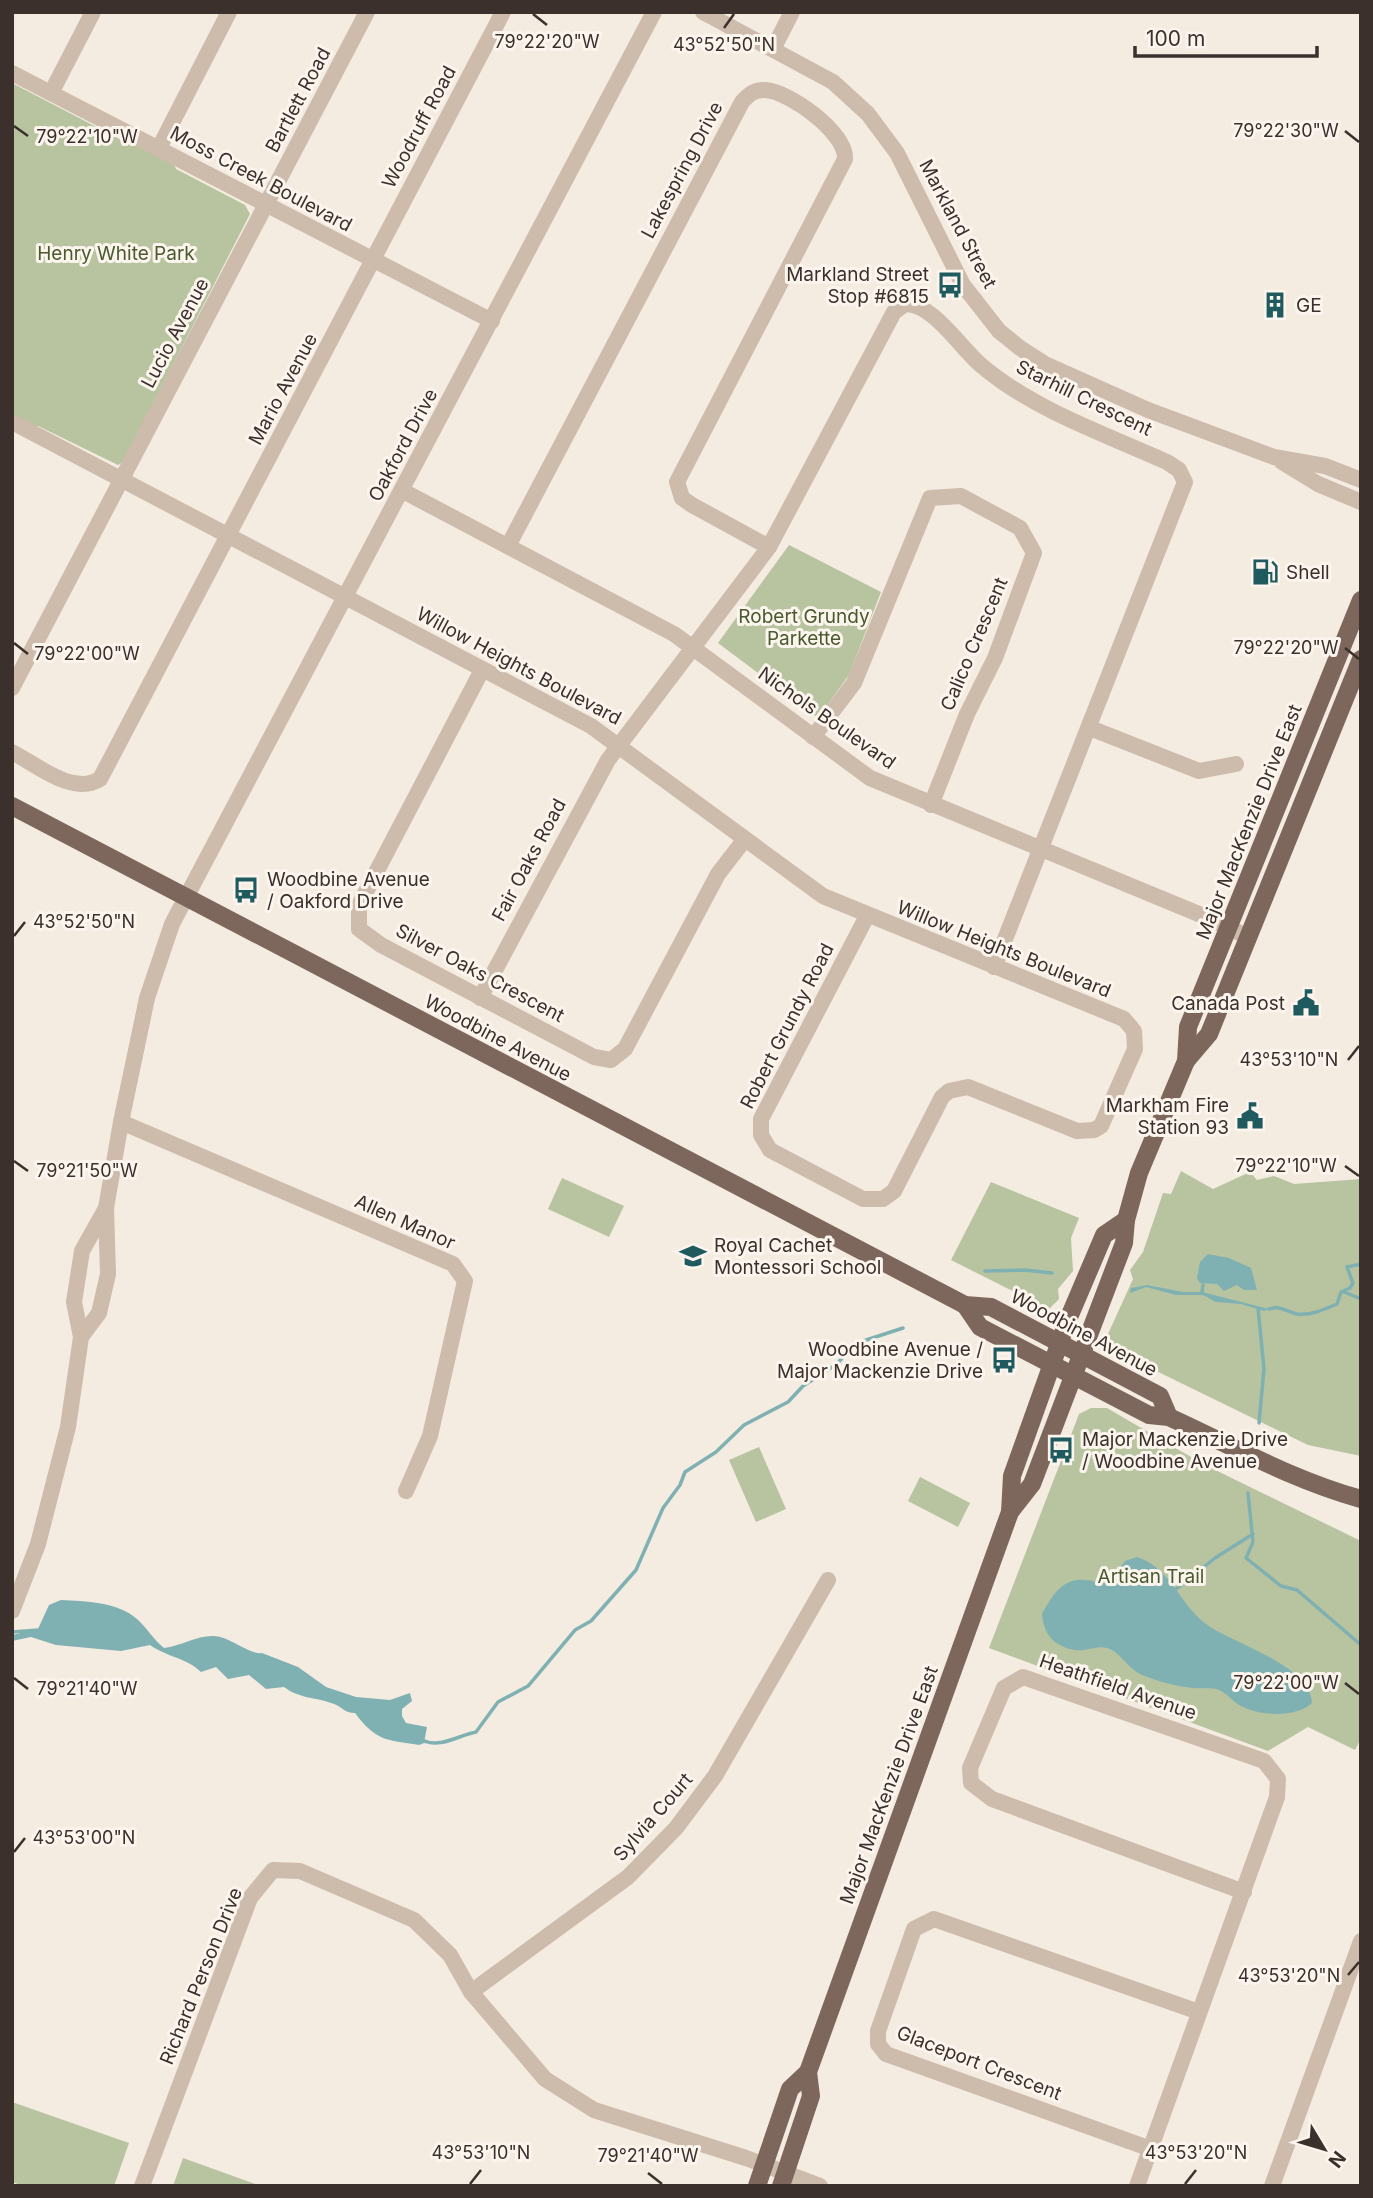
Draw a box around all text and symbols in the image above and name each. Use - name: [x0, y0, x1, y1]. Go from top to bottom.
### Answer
- scale bar: [1135, 14, 1317, 58]
- text: 100 m: [1146, 26, 1205, 51]
- text: 79°22'20"W: [494, 31, 600, 52]
- text: 43°52'50"N: [673, 34, 775, 55]
- street label: Bartlett Road: [261, 44, 335, 156]
- street label: Woodruff Road: [377, 62, 461, 192]
- street label: Lakespring Drive: [636, 98, 728, 242]
- text: 79°22'30"W: [1233, 120, 1339, 141]
- street label: Moss Creek Boulevard: [166, 121, 356, 237]
- text: 79°22'10"W: [36, 126, 138, 147]
- street label: Markland Street: [914, 156, 1002, 292]
- park label: Henry White Park: [37, 242, 195, 265]
- place label: Markland Street Stop #6815: [786, 263, 929, 308]
- bus stop icon: Markland Street Stop #6815: [935, 270, 965, 300]
- street label: Lucio Avenue: [136, 274, 214, 392]
- building icon: GE: [1260, 290, 1290, 320]
- place label: GE: [1296, 294, 1322, 317]
- street label: Mario Avenue: [244, 329, 322, 449]
- street label: Starhill Crescent: [1012, 355, 1156, 441]
- street label: Oakford Drive: [364, 385, 442, 505]
- fuel station icon: Shell: [1250, 557, 1280, 587]
- place label: Shell: [1286, 561, 1330, 584]
- street label: Calico Crescent: [936, 574, 1012, 714]
- street label: Willow Heights Boulevard: [413, 602, 625, 730]
- park label: Robert Grundy Parkette: [738, 605, 870, 650]
- text: 79°22'20"W: [1233, 637, 1339, 658]
- text: 79°22'00"W: [34, 643, 140, 664]
- street label: Nichols Boulevard: [754, 662, 900, 774]
- street label: Major MacKenzie Drive East: [1191, 701, 1307, 943]
- street label: Fair Oaks Road: [487, 795, 571, 925]
- place label: Woodbine Avenue / Oakford Drive: [267, 868, 430, 913]
- bus stop icon: Woodbine Avenue / Oakford Drive: [231, 875, 261, 905]
- street label: Willow Heights Boulevard: [894, 896, 1114, 1002]
- text: 43°52'50"N: [33, 911, 135, 932]
- street label: Silver Oaks Crescent: [392, 919, 568, 1027]
- street label: Robert Grundy Road: [735, 940, 839, 1112]
- public building icon: Canada Post: [1291, 988, 1321, 1018]
- street label: Woodbine Avenue: [421, 990, 575, 1086]
- place label: Canada Post: [1171, 992, 1285, 1015]
- text: 43°53'10"N: [1240, 1049, 1338, 1070]
- place label: Markham Fire Station 93: [1106, 1094, 1229, 1139]
- public building icon: Markham Fire Station 93: [1235, 1101, 1265, 1131]
- text: 79°22'10"W: [1235, 1155, 1337, 1176]
- text: 79°21'50"W: [36, 1160, 138, 1181]
- street label: Allen Manor: [351, 1190, 459, 1254]
- place label: Royal Cachet Montessori School: [714, 1234, 881, 1279]
- school or university icon: Royal Cachet Montessori School: [678, 1241, 708, 1271]
- street label: Woodbine Avenue: [1007, 1285, 1161, 1381]
- place label: Woodbine Avenue / Major Mackenzie Drive: [777, 1338, 983, 1383]
- bus stop icon: Woodbine Avenue / Major Mackenzie Drive: [989, 1345, 1019, 1375]
- place label: Major Mackenzie Drive / Woodbine Avenue: [1082, 1428, 1288, 1473]
- bus stop icon: Major Mackenzie Drive / Woodbine Avenue: [1046, 1435, 1076, 1465]
- park label: Artisan Trail: [1098, 1565, 1204, 1588]
- street label: Heathfield Avenue: [1036, 1649, 1200, 1725]
- street label: Major MacKenzie Drive East: [835, 1663, 943, 1907]
- text: 79°22'00"W: [1233, 1672, 1339, 1693]
- text: 79°21'40"W: [36, 1678, 138, 1699]
- street label: Sylvia Court: [609, 1768, 697, 1866]
- text: 43°53'00"N: [33, 1827, 135, 1848]
- street label: Richard Person Drive: [155, 1884, 247, 2068]
- text: 43°53'20"N: [1238, 1965, 1340, 1986]
- street label: Glaceport Crescent: [893, 2021, 1065, 2105]
- north arrow: [1289, 2114, 1359, 2184]
- text: 43°53'10"N: [432, 2142, 530, 2163]
- text: 43°53'20"N: [1145, 2142, 1247, 2163]
- text: 79°21'40"W: [597, 2145, 699, 2166]
- text: N: [1323, 2146, 1351, 2172]

